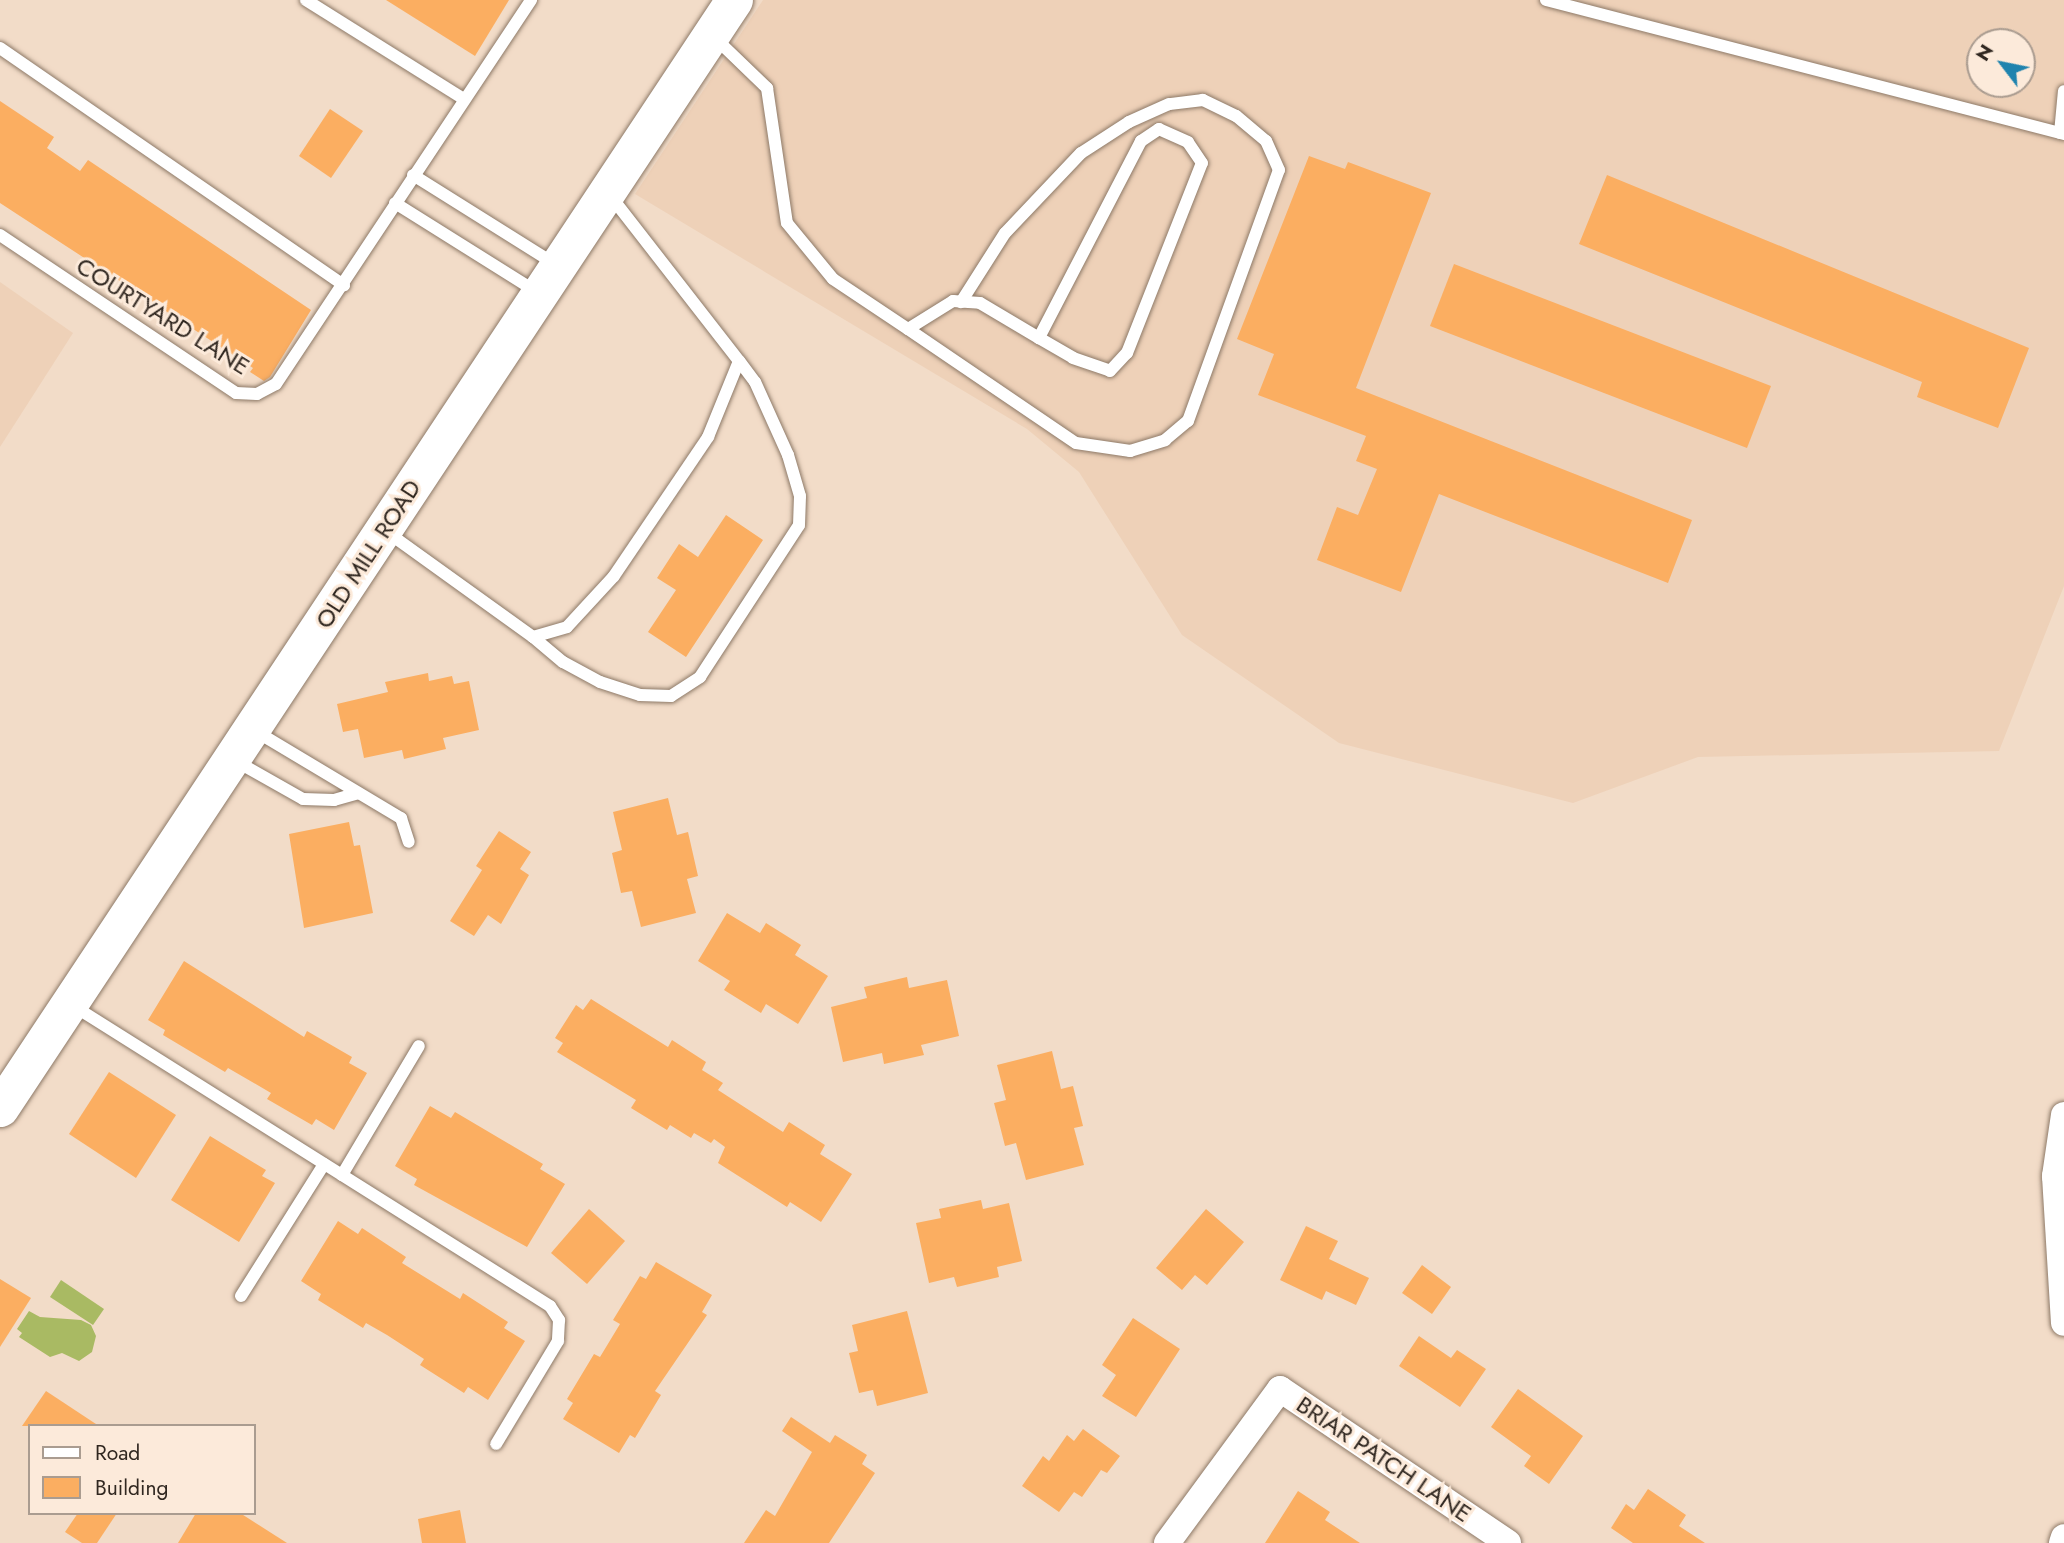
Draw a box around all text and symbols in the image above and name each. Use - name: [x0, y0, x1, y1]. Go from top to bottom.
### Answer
- north arrow: [1966, 28, 2036, 98]
- text: N: [1969, 39, 2000, 66]
- street label: COURTYARD LANE: [71, 251, 255, 381]
- street label: OLD MILL ROAD: [309, 474, 427, 634]
- street label: BRIAR PATCH LANE: [1291, 1390, 1477, 1528]
- legend: [28, 1424, 256, 1515]
- text: Road: [95, 1438, 140, 1468]
- text: Building: [95, 1473, 168, 1503]

